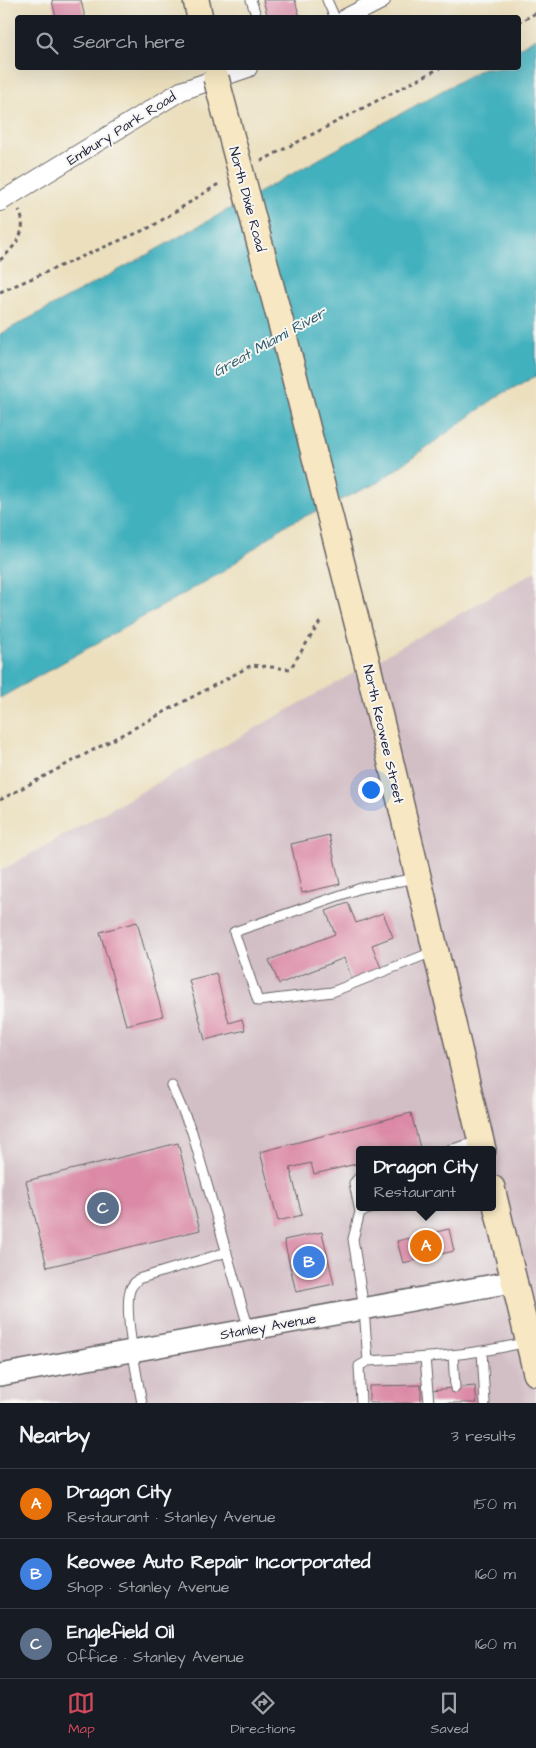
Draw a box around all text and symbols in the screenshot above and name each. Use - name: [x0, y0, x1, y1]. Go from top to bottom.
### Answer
- search box: [15, 15, 521, 70]
- icon: search: [33, 29, 61, 57]
- text: Search here: [73, 29, 185, 56]
- street label: Embury Park Road: [63, 87, 180, 171]
- street label: North Dixie Road: [223, 145, 271, 254]
- water label: Great Miami River: [209, 302, 331, 382]
- street label: North Keowee Street: [357, 663, 409, 806]
- your location: [358, 777, 384, 803]
- popup: [356, 1146, 496, 1211]
- text: Dragon City: [374, 1154, 478, 1181]
- text: Restaurant: [374, 1181, 456, 1203]
- pin: C: [87, 1189, 119, 1227]
- pin: A: [410, 1227, 442, 1265]
- pin: B: [293, 1243, 325, 1281]
- street label: Stanley Avenue: [219, 1309, 318, 1345]
- text: Nearby: [20, 1421, 90, 1450]
- text: 3 results: [451, 1425, 516, 1447]
- text: Dragon City: [67, 1479, 172, 1506]
- text: A: [31, 1493, 41, 1515]
- text: 150 m: [474, 1493, 516, 1515]
- text: Restaurant · Stanley Avenue: [67, 1506, 276, 1528]
- text: Keowee Auto Repair Incorporated: [67, 1549, 371, 1576]
- text: B: [30, 1563, 42, 1585]
- text: 160 m: [475, 1563, 516, 1585]
- text: Shop · Stanley Avenue: [67, 1576, 229, 1598]
- text: Englefield Oil: [67, 1619, 174, 1646]
- text: C: [30, 1633, 42, 1655]
- text: 160 m: [475, 1633, 516, 1655]
- text: Office · Stanley Avenue: [67, 1646, 244, 1668]
- tab: Map: [67, 1689, 95, 1739]
- tab: Directions: [230, 1689, 295, 1739]
- tab: Saved: [430, 1689, 469, 1739]

